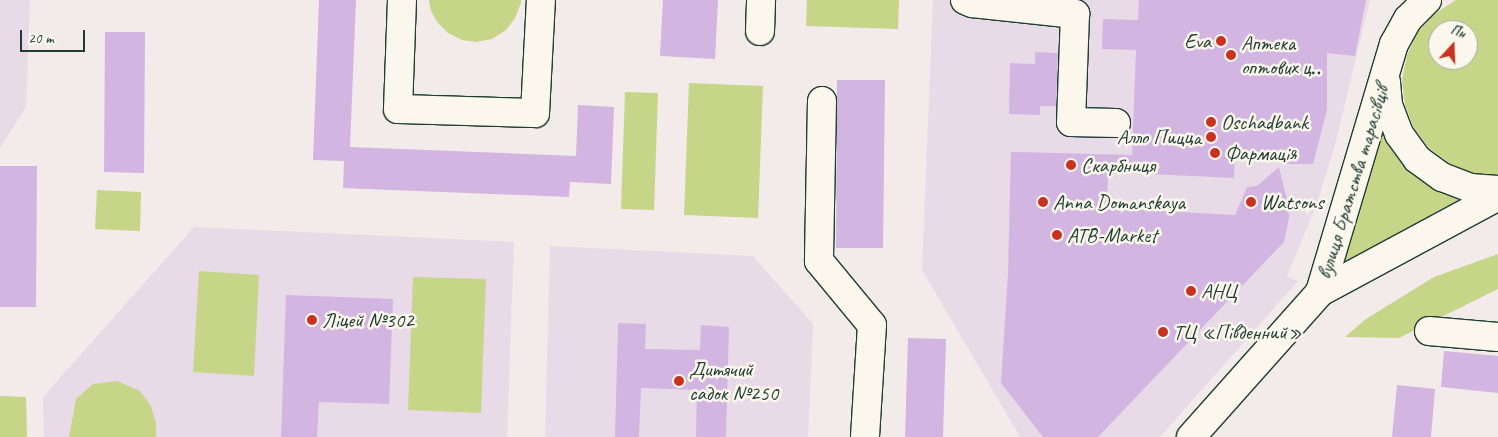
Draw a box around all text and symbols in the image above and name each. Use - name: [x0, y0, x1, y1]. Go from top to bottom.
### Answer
- scale bar: [22, 20, 88, 52]
- north arrow: [1428, 20, 1478, 70]
- text: Пн: [1448, 21, 1468, 42]
- place label: Eva: [1184, 28, 1211, 54]
- text: 20 m: [28, 29, 54, 48]
- place label: Аптека оптових ц‥: [1241, 30, 1323, 80]
- marker: Eva: [1215, 35, 1227, 47]
- marker: Аптека оптових ц‥: [1225, 49, 1237, 61]
- street label: вулиця Братства тарасівців: [1311, 82, 1395, 282]
- place label: Oschadbank: [1221, 109, 1308, 135]
- marker: Oschadbank: [1205, 116, 1217, 128]
- place label: Алло Пицца: [1119, 124, 1201, 150]
- marker: Алло Пицца: [1205, 131, 1217, 143]
- place label: Фармація: [1225, 140, 1296, 166]
- marker: Фармація: [1209, 147, 1221, 159]
- place label: Скарбниця: [1081, 152, 1155, 178]
- marker: Скарбниця: [1065, 159, 1077, 171]
- place label: Anna Domanskaya: [1053, 189, 1186, 215]
- place label: Watsons: [1261, 189, 1323, 215]
- marker: Anna Domanskaya: [1037, 196, 1049, 208]
- marker: Watsons: [1245, 196, 1257, 208]
- place label: ATB-Market: [1067, 222, 1157, 248]
- marker: ATB-Market: [1051, 229, 1063, 241]
- place label: АНЦ: [1201, 278, 1237, 304]
- marker: АНЦ: [1185, 285, 1197, 297]
- place label: Ліцей №302: [322, 307, 414, 333]
- marker: Ліцей №302: [306, 314, 318, 326]
- place label: ТЦ «Південний»: [1173, 319, 1302, 345]
- marker: ТЦ «Південний»: [1157, 326, 1169, 338]
- place label: Дитячий садок №250: [689, 356, 778, 406]
- marker: Дитячий садок №250: [673, 375, 685, 387]

